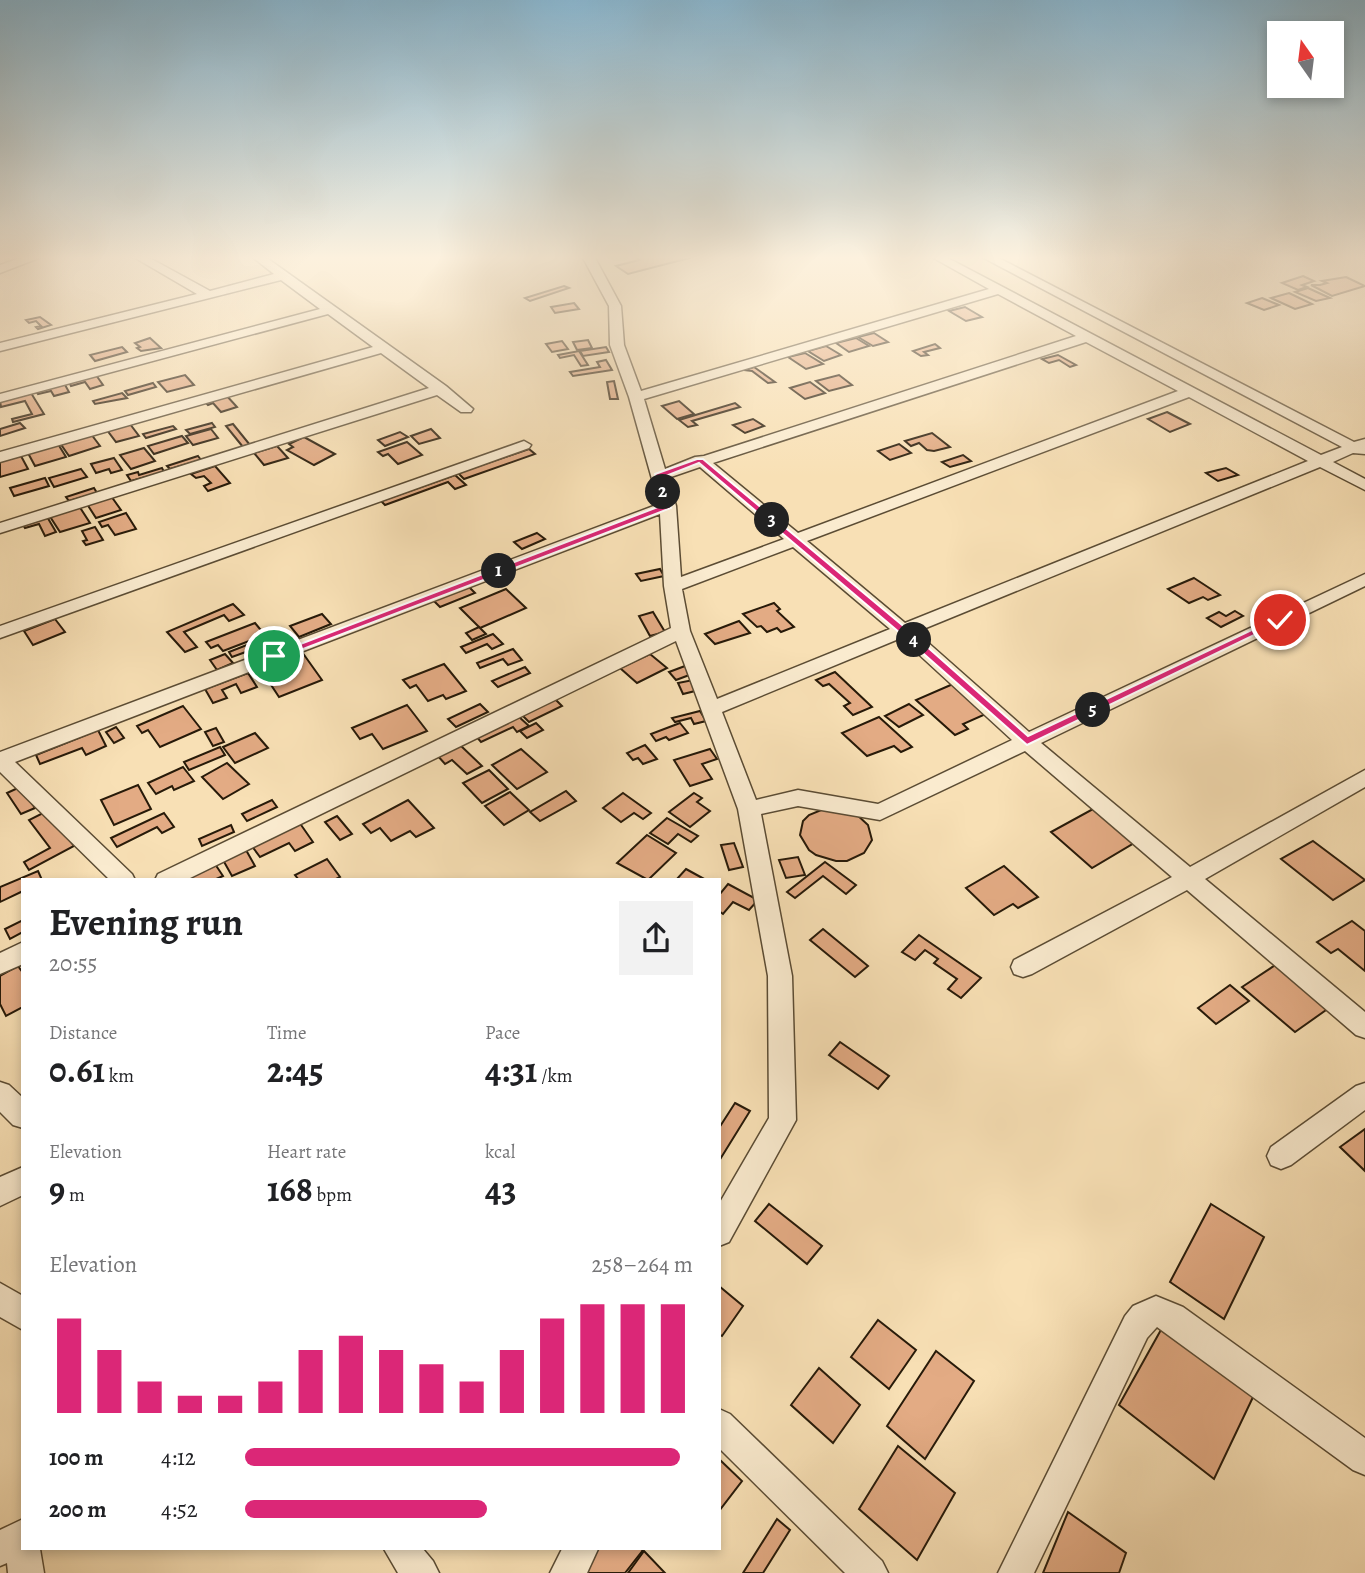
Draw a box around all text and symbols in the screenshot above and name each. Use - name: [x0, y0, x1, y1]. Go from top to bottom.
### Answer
- north arrow: [1267, 21, 1344, 98]
- map controls: [1267, 21, 1344, 98]
- pin: 2: [646, 475, 680, 510]
- text: 2: [658, 478, 667, 504]
- pin: 3: [754, 503, 790, 538]
- text: 3: [767, 506, 776, 532]
- pin: 1: [482, 554, 516, 588]
- text: 1: [495, 557, 502, 583]
- pin: [1250, 590, 1310, 650]
- icon: check: [1261, 601, 1299, 639]
- pin: 4: [897, 622, 932, 658]
- pin: [244, 626, 304, 686]
- text: 4: [909, 626, 918, 652]
- icon: arrive: [255, 637, 293, 675]
- pin: 5: [1076, 692, 1110, 728]
- text: 5: [1088, 696, 1097, 722]
- text: Evening run: [49, 896, 243, 948]
- button: share: [619, 901, 693, 975]
- text: 20:55: [49, 948, 97, 979]
- text: Distance: [49, 1020, 117, 1046]
- text: Time: [267, 1020, 306, 1046]
- text: Pace: [485, 1020, 520, 1046]
- text: 0.61: [49, 1046, 105, 1094]
- text: 2:45: [267, 1046, 324, 1094]
- text: 4:31: [485, 1046, 537, 1094]
- text: km: [105, 1063, 134, 1089]
- text: /km: [537, 1063, 573, 1089]
- text: Elevation: [49, 1139, 122, 1165]
- text: Heart rate: [267, 1139, 346, 1165]
- text: kcal: [485, 1139, 515, 1165]
- text: 9: [49, 1165, 65, 1213]
- text: 168: [267, 1165, 313, 1213]
- text: 43: [485, 1165, 517, 1213]
- text: m: [65, 1182, 85, 1208]
- text: bpm: [313, 1182, 352, 1208]
- text: Elevation: [49, 1249, 137, 1280]
- text: 258–264 m: [591, 1249, 693, 1280]
- text: 100 m: [49, 1442, 104, 1473]
- text: 4:12: [161, 1442, 196, 1473]
- text: 200 m: [49, 1494, 107, 1525]
- text: 4:52: [161, 1494, 198, 1525]

